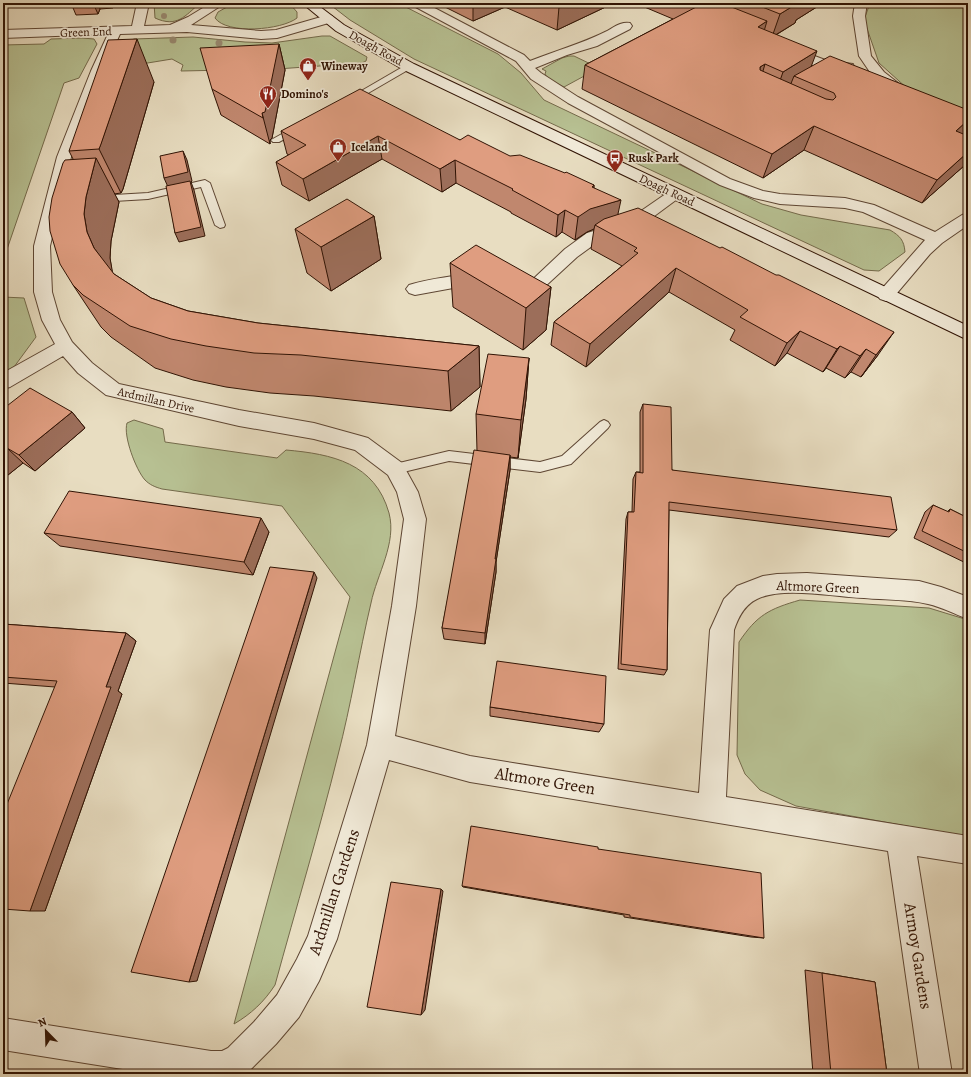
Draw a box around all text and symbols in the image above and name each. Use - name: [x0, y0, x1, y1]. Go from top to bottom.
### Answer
- street label: Green End: [60, 23, 113, 41]
- street label: Doagh Road: [346, 27, 407, 70]
- shop icon: Wineway: [298, 56, 318, 81]
- place label: Wineway: [320, 58, 368, 74]
- restaurant icon: Domino's: [258, 84, 278, 109]
- place label: Domino's: [281, 86, 329, 102]
- shop icon: Iceland: [328, 137, 348, 162]
- place label: Iceland: [351, 139, 388, 155]
- bus stop icon: Rusk Park: [605, 148, 625, 173]
- place label: Rusk Park: [628, 150, 680, 166]
- street label: Doagh Road: [637, 170, 698, 210]
- street label: Ardmillan Drive: [115, 383, 196, 417]
- street label: Altmore Green: [775, 576, 860, 598]
- street label: Altmore Green: [492, 762, 597, 800]
- street label: Ardmillan Gardens: [302, 826, 365, 959]
- street label: Armoy Gardens: [898, 900, 938, 1011]
- north arrow: [26, 1011, 66, 1051]
- text: N: [36, 1014, 49, 1031]

